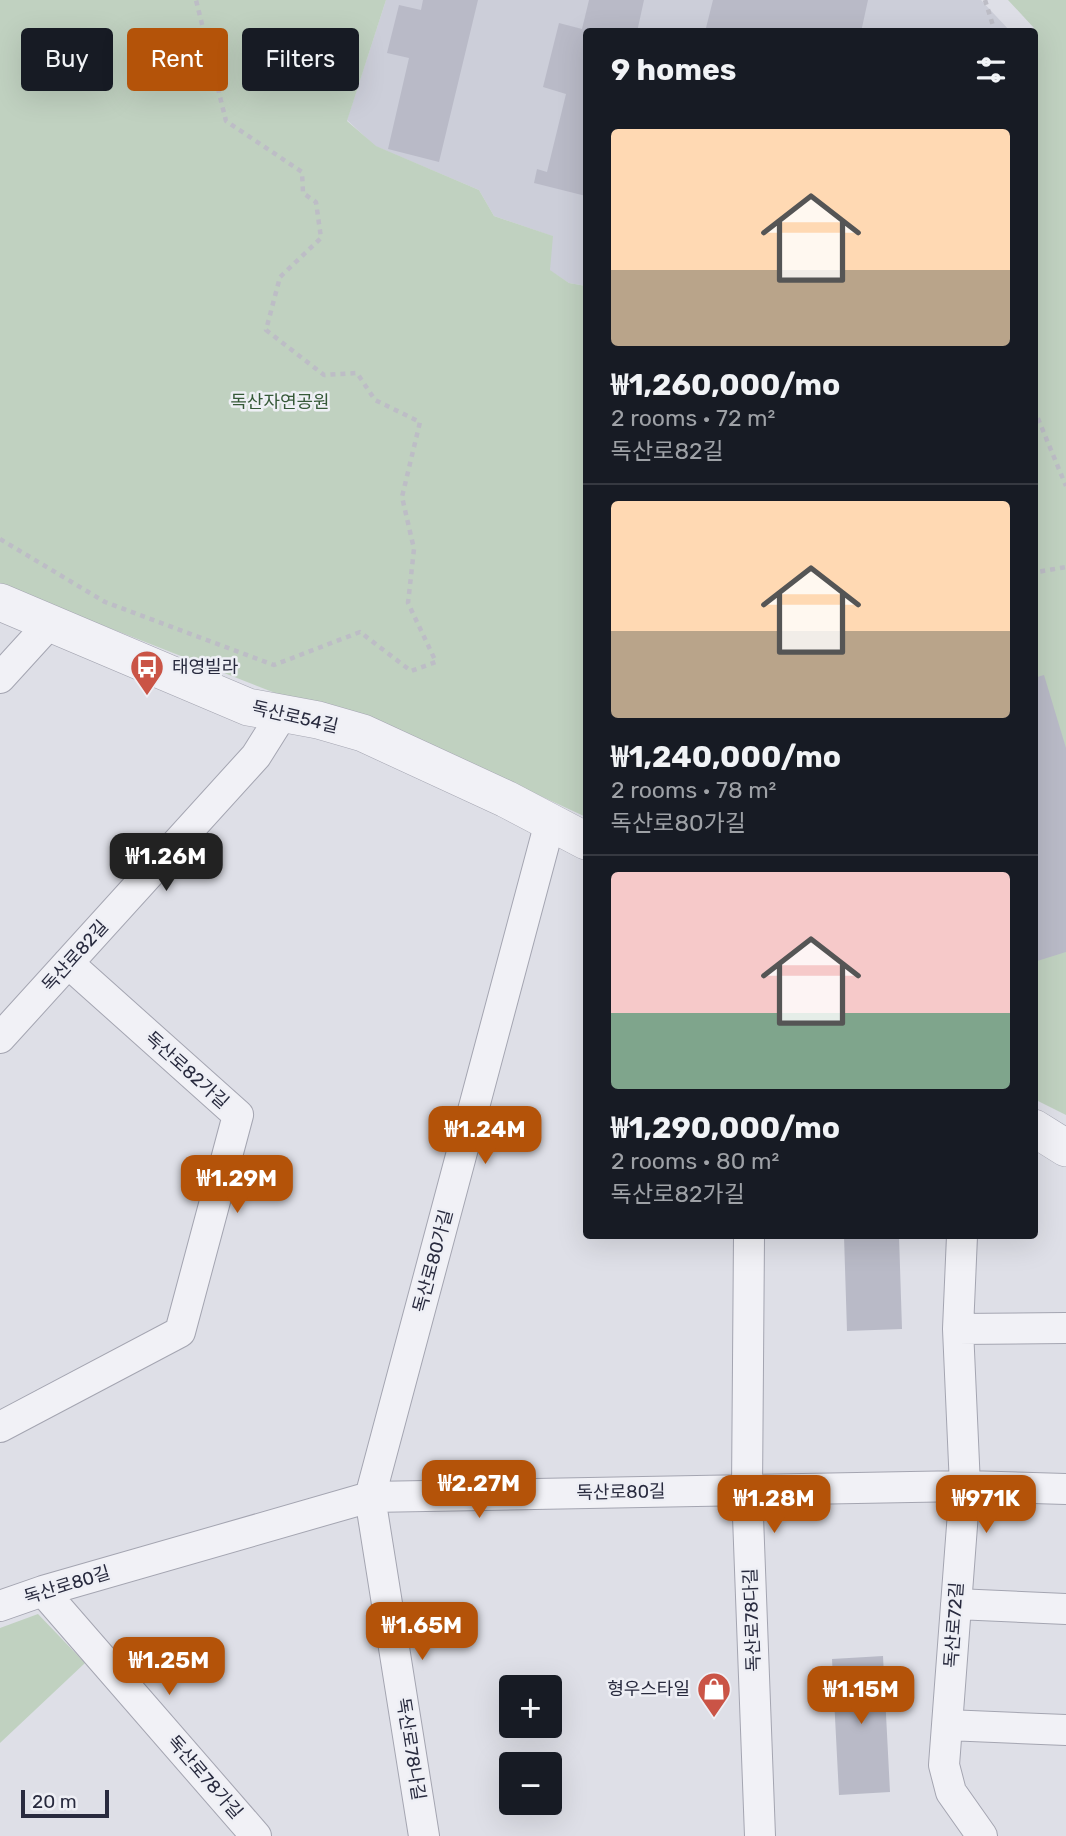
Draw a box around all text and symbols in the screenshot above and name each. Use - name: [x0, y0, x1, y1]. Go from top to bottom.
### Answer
- chip: Buy: [21, 28, 113, 91]
- chip: Rent: [127, 28, 228, 91]
- chip: Filters: [242, 28, 359, 91]
- icon: filters: [972, 51, 1010, 89]
- text: 9 homes: [611, 52, 736, 88]
- icon: home: [748, 175, 874, 301]
- text: ₩1,260,000/mo: [611, 367, 840, 403]
- park label: 독산자연공원: [230, 391, 330, 413]
- text: 2 rooms · 72 m²: [611, 404, 775, 432]
- text: 독산로82길: [611, 437, 724, 465]
- icon: home: [748, 547, 874, 673]
- bus stop icon: 태영빌라: [128, 648, 166, 697]
- place label: 태영빌라: [172, 656, 239, 678]
- street label: 독산로54길: [250, 696, 340, 738]
- text: ₩1,240,000/mo: [611, 739, 841, 775]
- text: 2 rooms · 78 m²: [611, 776, 776, 804]
- text: 독산로80가길: [611, 809, 746, 837]
- pin: ₩1.26M: [109, 834, 223, 893]
- text: ₩1.26M: [126, 842, 206, 870]
- street label: 독산로82길: [37, 916, 113, 996]
- icon: home: [748, 918, 874, 1044]
- street label: 독산로82가길: [141, 1027, 233, 1113]
- pin: ₩1.24M: [428, 1106, 542, 1166]
- text: ₩1,290,000/mo: [611, 1110, 840, 1146]
- text: ₩1.24M: [444, 1115, 526, 1143]
- text: 2 rooms · 80 m²: [611, 1147, 779, 1175]
- pin: ₩1.29M: [180, 1156, 294, 1215]
- text: ₩1.29M: [197, 1164, 277, 1192]
- text: 독산로82가길: [611, 1180, 745, 1208]
- street label: 독산로80가길: [409, 1207, 457, 1315]
- pin: ₩2.27M: [422, 1460, 536, 1520]
- text: ₩2.27M: [438, 1469, 520, 1497]
- pin: ₩1.28M: [717, 1476, 831, 1535]
- pin: ₩971K: [937, 1476, 1035, 1535]
- street label: 독산로80길: [576, 1480, 666, 1504]
- text: ₩1.28M: [733, 1484, 815, 1512]
- text: ₩971K: [952, 1484, 1020, 1512]
- street label: 독산로80길: [21, 1561, 113, 1609]
- street label: 독산로78다길: [739, 1568, 765, 1672]
- street label: 독산로72길: [940, 1581, 968, 1669]
- pin: ₩1.65M: [365, 1602, 479, 1662]
- text: ₩1.65M: [382, 1611, 462, 1639]
- pin: ₩1.25M: [112, 1638, 226, 1697]
- text: ₩1.25M: [129, 1646, 209, 1674]
- pin: ₩1.15M: [804, 1666, 918, 1726]
- shop icon: 형우스타일: [695, 1670, 733, 1719]
- map controls: [499, 1675, 562, 1815]
- button: +: [499, 1675, 562, 1738]
- text: ₩1.15M: [823, 1675, 899, 1703]
- place label: 형우스타일: [607, 1678, 690, 1700]
- street label: 독산로78나길: [392, 1696, 430, 1802]
- street label: 독산로78가길: [163, 1731, 247, 1823]
- button: −: [499, 1752, 562, 1815]
- scale bar: [21, 1787, 108, 1819]
- text: 20 m: [32, 1790, 77, 1813]

